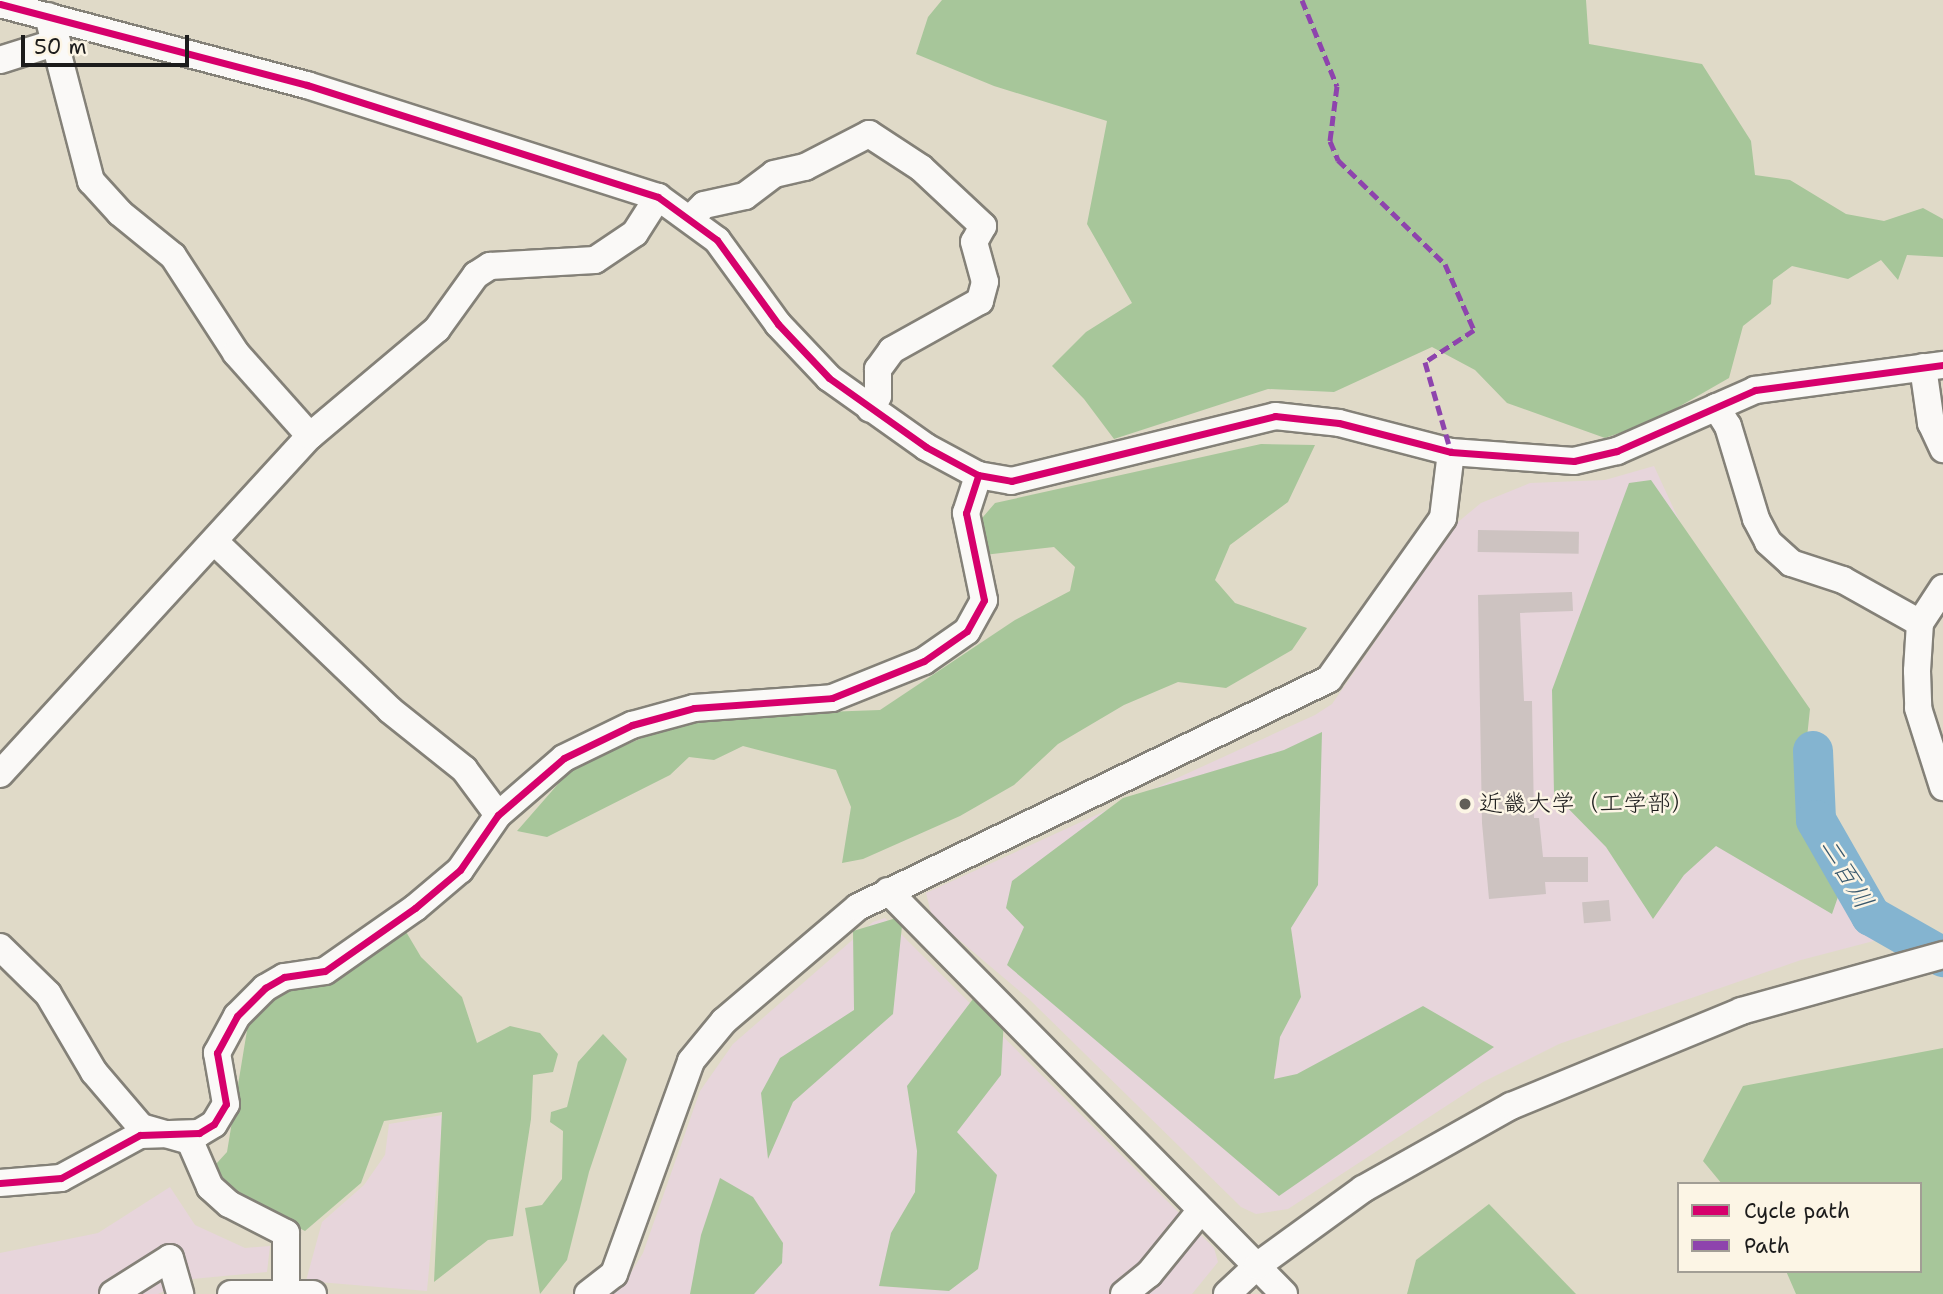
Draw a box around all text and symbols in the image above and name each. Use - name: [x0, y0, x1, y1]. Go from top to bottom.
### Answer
- scale bar: [24, 21, 192, 65]
- text: 50 m: [34, 33, 87, 61]
- place label: 近畿大学（工学部）: [1479, 790, 1695, 818]
- marker: 近畿大学（工学部）: [1457, 796, 1473, 812]
- water label: 二百川: [1814, 832, 1880, 914]
- legend: [1677, 1182, 1922, 1273]
- text: Cycle path: [1744, 1197, 1850, 1225]
- text: Path: [1744, 1232, 1790, 1260]

